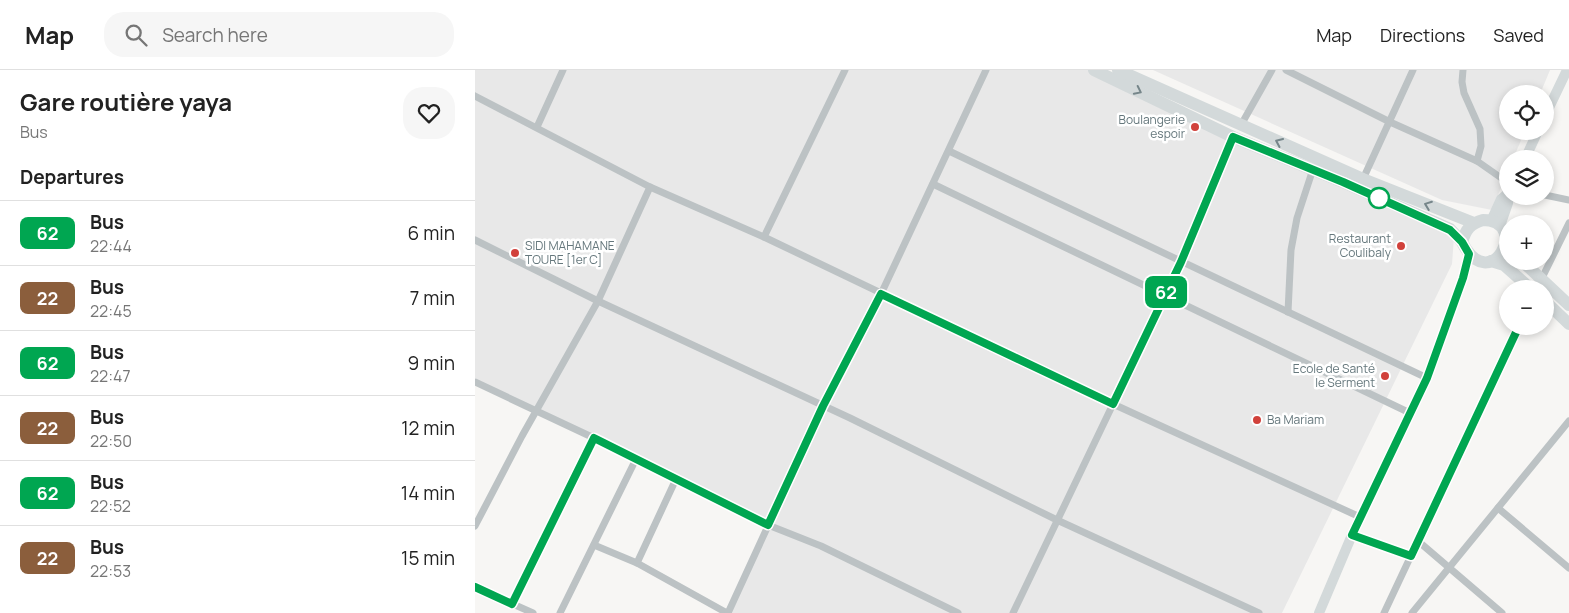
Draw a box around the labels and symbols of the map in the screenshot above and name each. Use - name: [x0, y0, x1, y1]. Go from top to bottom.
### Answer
- one-way arrow: [1133, 85, 1142, 95]
- place label: Boulangerie espoir: [1119, 111, 1186, 142]
- marker: Boulangerie espoir: [1189, 121, 1201, 133]
- one-way arrow: [1275, 138, 1284, 148]
- unlabelled marker: [1368, 187, 1390, 209]
- one-way arrow: [1425, 201, 1433, 211]
- place label: Restaurant Coulibaly: [1329, 230, 1392, 261]
- place label: SIDI MAHAMANE TOURE [1er C]: [525, 237, 615, 268]
- marker: Restaurant Coulibaly: [1395, 240, 1407, 252]
- marker: SIDI MAHAMANE TOURE [1er C]: [509, 247, 521, 259]
- line badge: 62: [1143, 276, 1189, 308]
- place label: Ecole de Santé le Serment: [1293, 360, 1375, 391]
- marker: Ecole de Santé le Serment: [1379, 370, 1391, 382]
- place label: Ba Mariam: [1267, 411, 1324, 428]
- marker: Ba Mariam: [1251, 414, 1263, 426]

